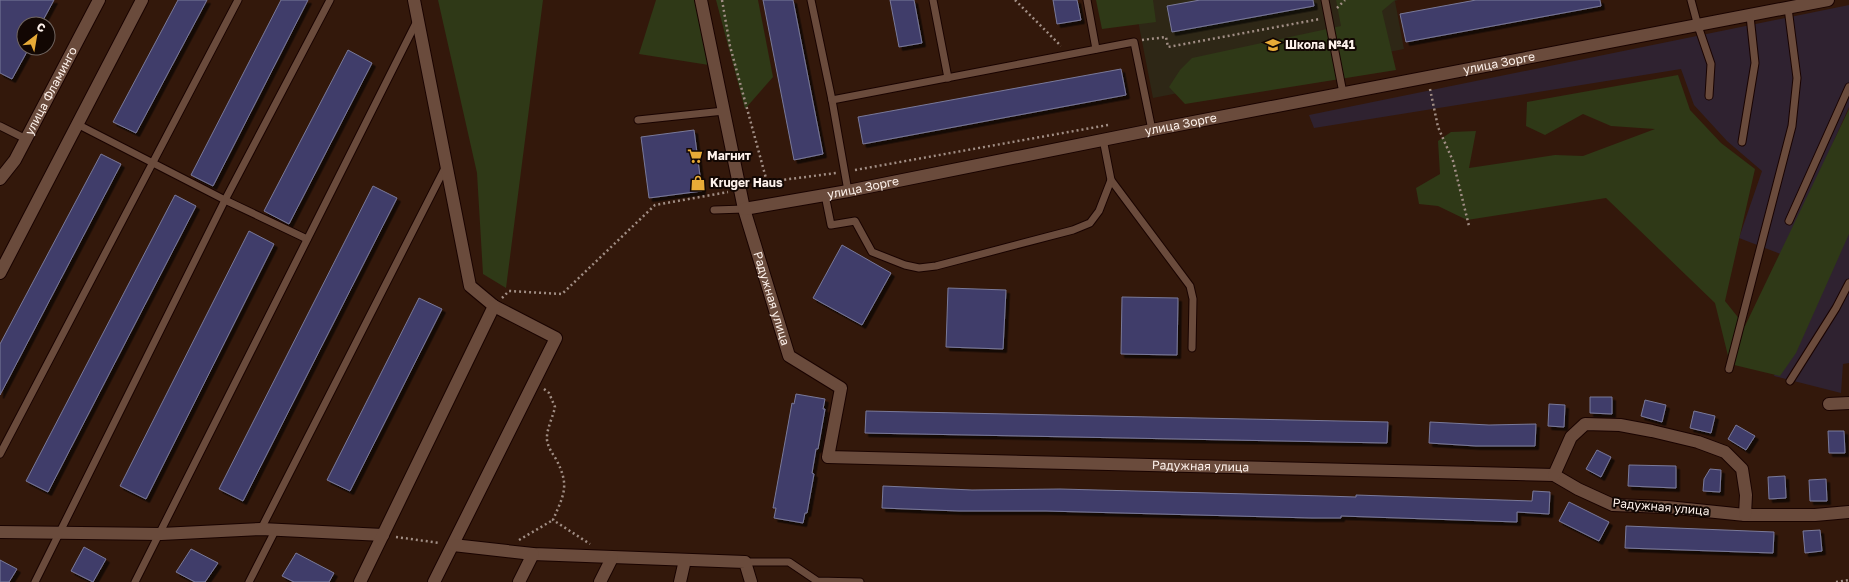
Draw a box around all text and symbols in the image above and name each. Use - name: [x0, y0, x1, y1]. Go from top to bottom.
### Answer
- north arrow: [16, 16, 56, 56]
- text: С: [35, 19, 48, 35]
- school or university icon: Школа №41: [1264, 36, 1282, 54]
- place label: Школа №41: [1285, 37, 1355, 52]
- street label: улица Фламинго: [21, 44, 80, 138]
- street label: улица Зорге: [1462, 49, 1536, 77]
- street label: улица Зорге: [1144, 110, 1218, 138]
- supermarket icon: Магнит: [686, 147, 704, 165]
- place label: Магнит: [707, 148, 751, 163]
- street label: улица Зорге: [826, 173, 900, 201]
- shop icon: Kruger Haus: [689, 174, 707, 192]
- place label: Kruger Haus: [710, 175, 783, 190]
- street label: Радужная улица: [750, 250, 793, 347]
- street label: Радужная улица: [1152, 457, 1249, 474]
- street label: Радужная улица: [1612, 495, 1710, 518]

